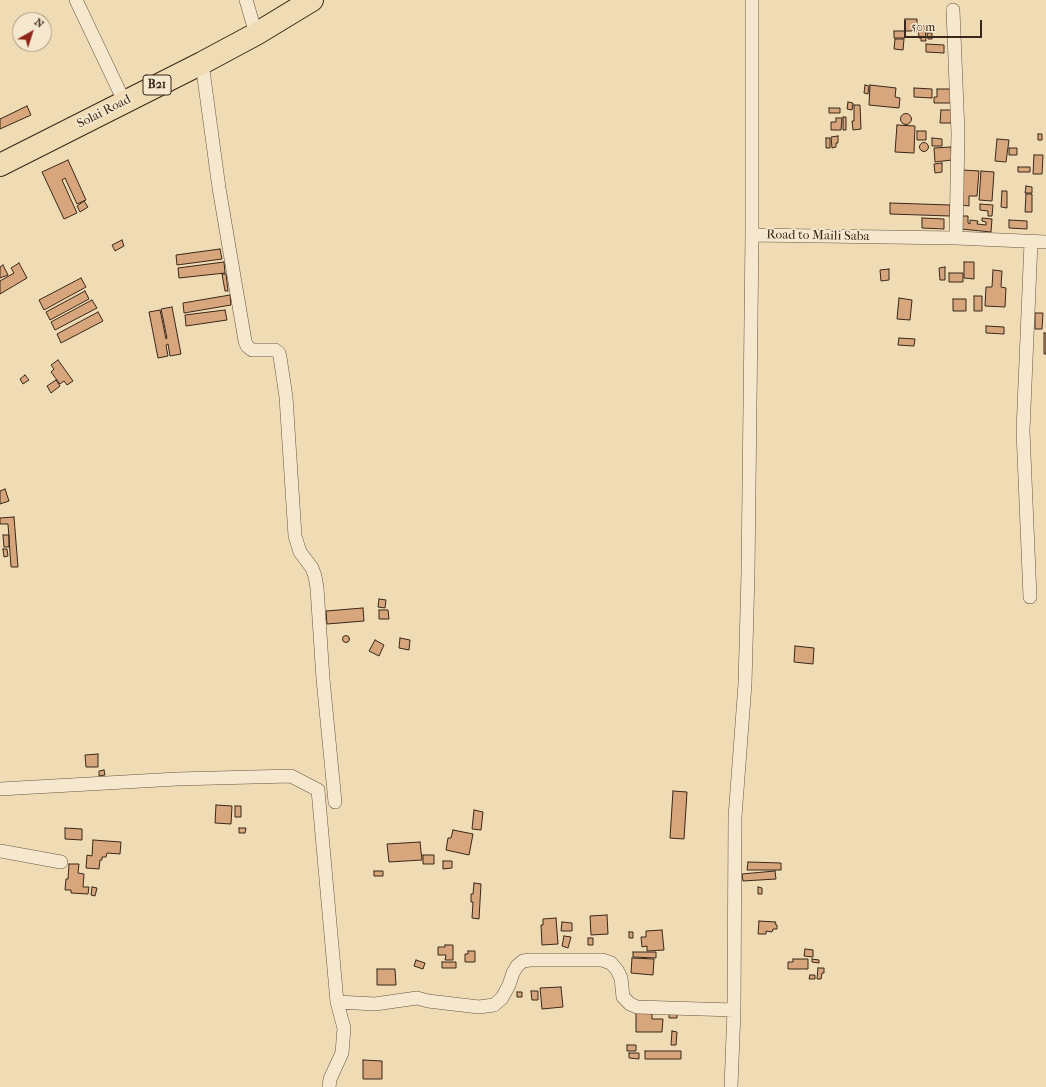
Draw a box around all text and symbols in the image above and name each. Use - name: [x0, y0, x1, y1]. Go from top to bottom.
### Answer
- north arrow: [12, 12, 52, 52]
- scale bar: [906, 12, 984, 38]
- text: N: [32, 15, 47, 31]
- text: 50 m: [911, 20, 935, 34]
- road number: B21: [143, 75, 171, 95]
- street label: Solai Road: [74, 92, 134, 132]
- street label: Road to Maili Saba: [766, 227, 870, 245]

